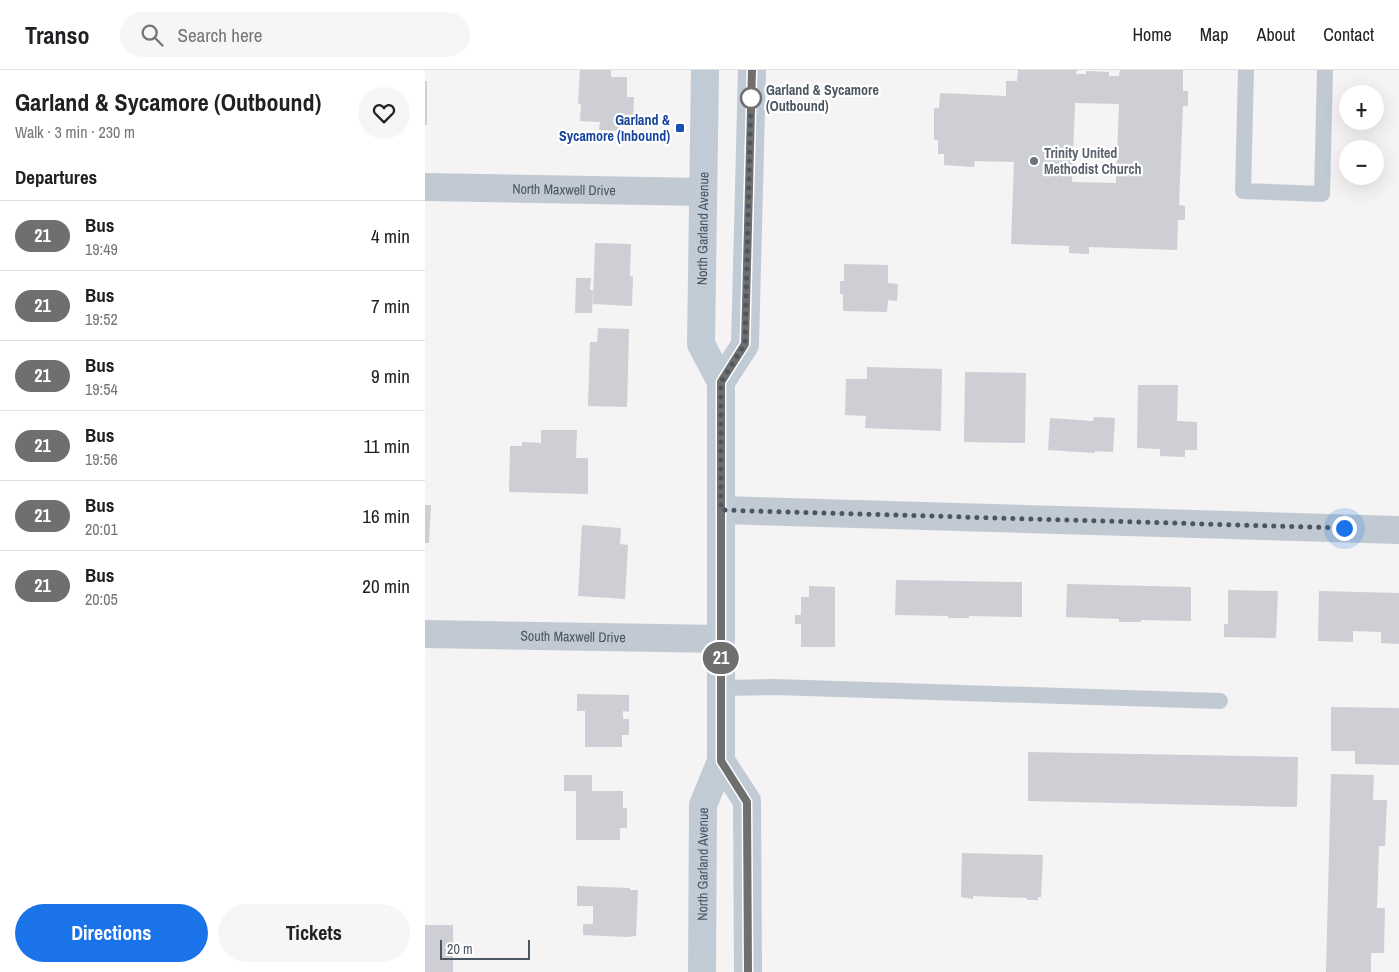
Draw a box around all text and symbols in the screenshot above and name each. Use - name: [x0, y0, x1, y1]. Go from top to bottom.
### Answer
- search box: [120, 12, 470, 57]
- text: Transo: [25, 19, 90, 51]
- icon: search: [138, 21, 166, 49]
- text: Search here: [178, 22, 262, 48]
- text: Home: [1132, 22, 1172, 47]
- text: Map: [1200, 22, 1229, 47]
- text: About: [1257, 22, 1295, 47]
- text: Contact: [1323, 22, 1374, 47]
- place label: Garland & Sycamore (Outbound): [766, 81, 879, 115]
- map controls: [1339, 85, 1384, 185]
- button: +: [1339, 85, 1384, 130]
- text: Garland & Sycamore (Outbound): [15, 86, 321, 118]
- button: heart: [358, 87, 410, 139]
- marker: Garland & Sycamore (Outbound): [740, 87, 762, 109]
- place label: Garland & Sycamore (Inbound): [559, 111, 671, 145]
- text: Walk · 3 min · 230 m: [15, 121, 135, 143]
- marker: Garland & Sycamore (Inbound): [674, 122, 686, 134]
- button: −: [1339, 140, 1384, 185]
- place label: Trinity United Methodist Church: [1044, 144, 1142, 178]
- marker: Trinity United Methodist Church: [1028, 155, 1040, 167]
- text: Departures: [15, 164, 97, 190]
- street label: North Garland Avenue: [693, 172, 713, 285]
- street label: North Maxwell Drive: [512, 180, 616, 199]
- text: Bus: [85, 212, 114, 238]
- text: 21: [34, 223, 51, 248]
- text: 4 min: [371, 223, 410, 249]
- text: 19:49: [85, 238, 118, 260]
- text: Bus: [85, 282, 114, 308]
- text: 21: [34, 293, 51, 318]
- text: 7 min: [371, 293, 410, 319]
- text: 19:52: [85, 308, 118, 330]
- text: Bus: [85, 352, 114, 378]
- text: 21: [34, 363, 51, 388]
- text: 9 min: [371, 363, 410, 389]
- text: 19:54: [85, 378, 118, 400]
- text: Bus: [85, 422, 114, 448]
- text: 21: [34, 433, 51, 458]
- text: 11 min: [364, 433, 410, 459]
- text: 19:56: [85, 448, 118, 470]
- text: Bus: [85, 492, 114, 518]
- text: 21: [34, 503, 51, 528]
- text: 16 min: [362, 503, 410, 529]
- your location: [1332, 516, 1357, 541]
- text: 20:01: [85, 518, 118, 540]
- text: Bus: [85, 562, 114, 588]
- text: 21: [34, 573, 51, 598]
- text: 20 min: [362, 573, 410, 599]
- text: 20:05: [85, 588, 118, 610]
- street label: South Maxwell Drive: [520, 627, 626, 646]
- line badge: 21: [699, 642, 743, 674]
- text: 21: [713, 645, 729, 670]
- street label: North Garland Avenue: [693, 807, 712, 921]
- button: Directions: [15, 904, 208, 962]
- button: Tickets: [218, 904, 410, 962]
- scale bar: [440, 937, 530, 960]
- text: 20 m: [447, 940, 473, 958]

